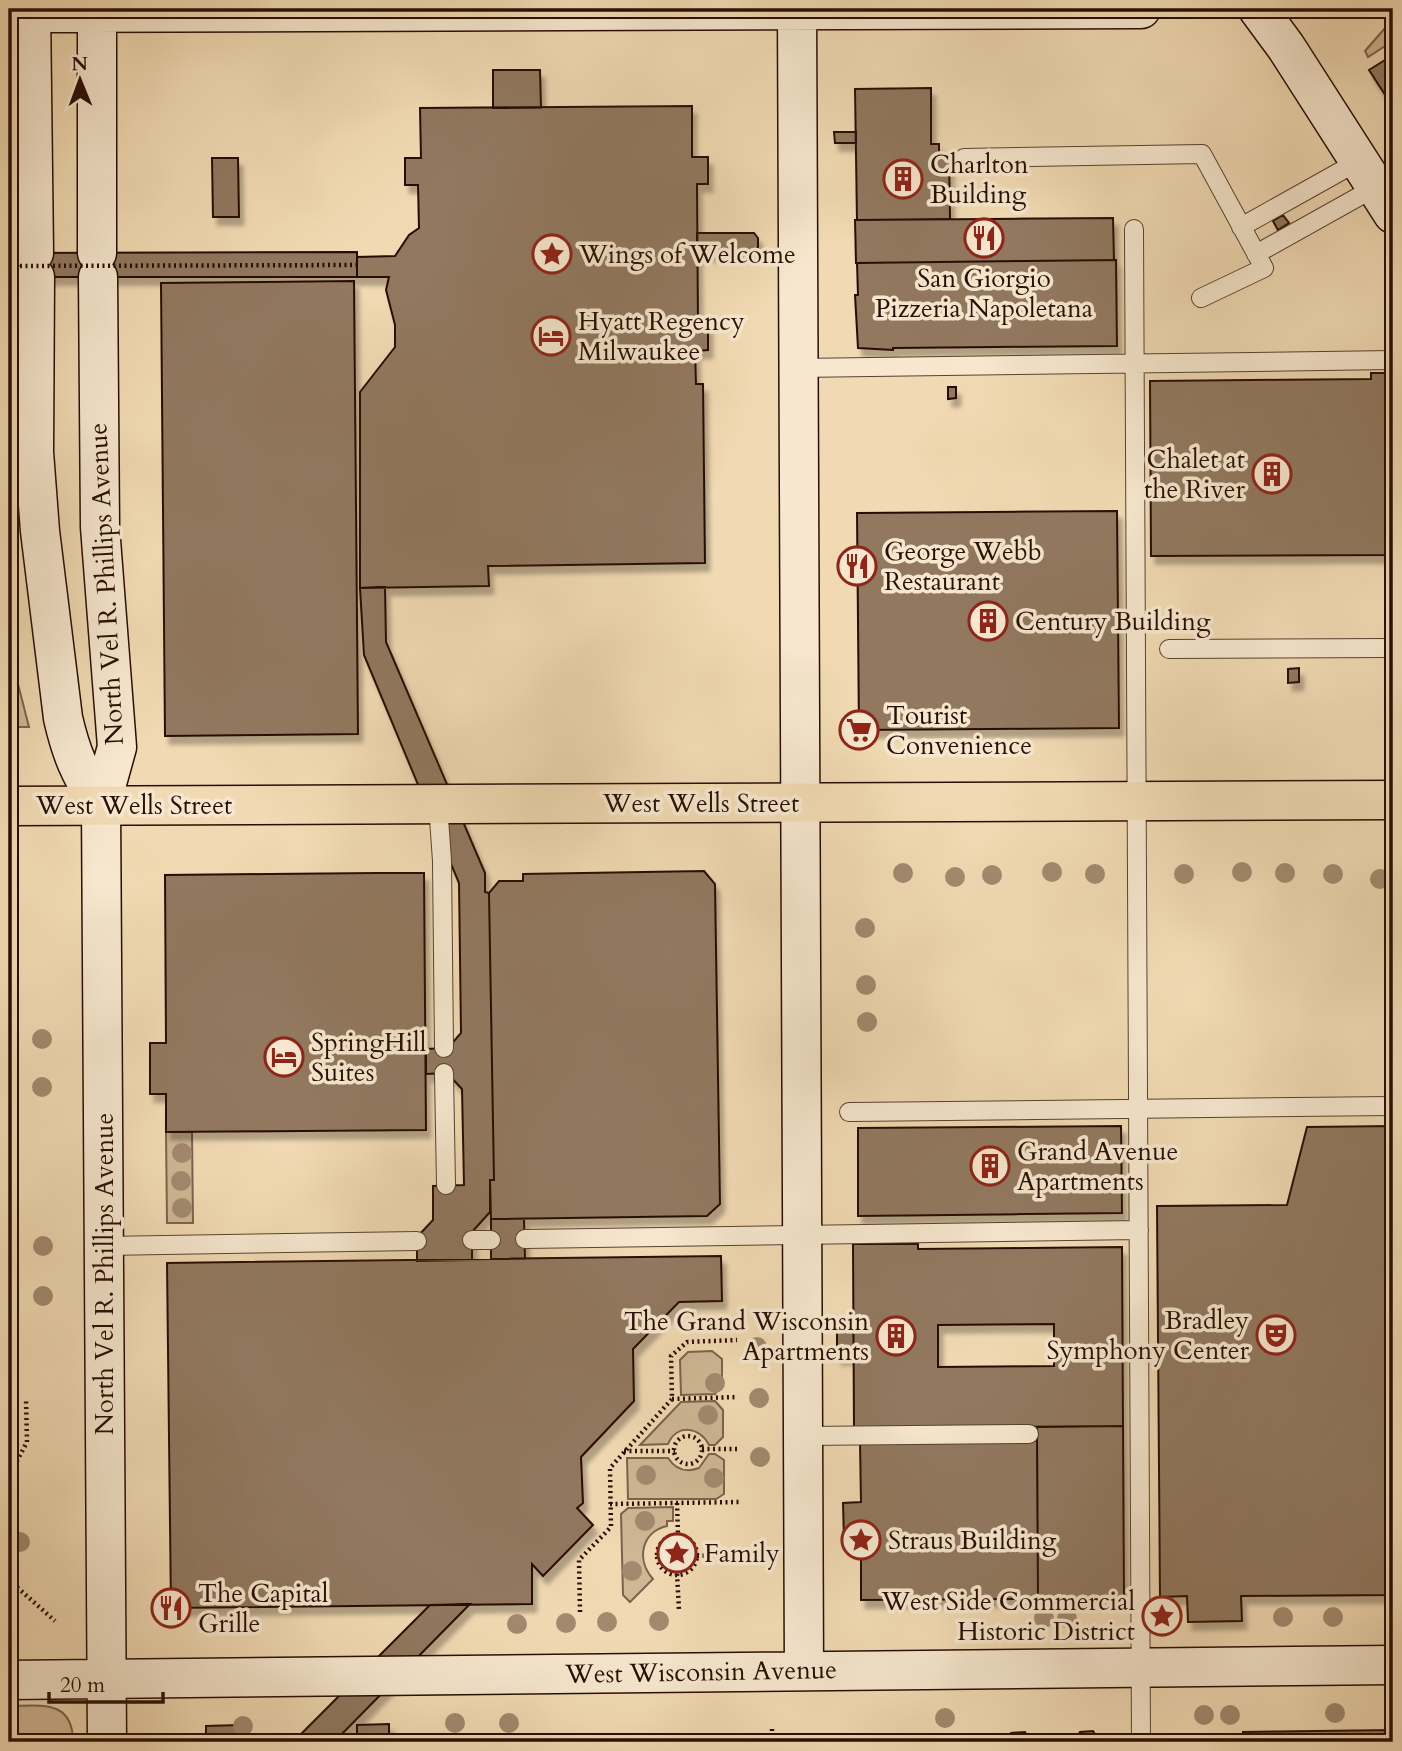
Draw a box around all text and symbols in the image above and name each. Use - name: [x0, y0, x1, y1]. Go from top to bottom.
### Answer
- north arrow: [46, 46, 116, 116]
- text: N: [71, 51, 89, 77]
- place label: Charlton Building: [930, 147, 1029, 212]
- building icon: Charlton Building: [882, 158, 924, 200]
- restaurant icon: San Giorgio Pizzeria Napoletana: [963, 217, 1005, 259]
- place icon: Wings of Welcome: [531, 233, 573, 275]
- place label: Wings of Welcome: [578, 237, 796, 272]
- place label: San Giorgio Pizzeria Napoletana: [875, 261, 1093, 326]
- place label: Hyatt Regency Milwaukee: [578, 304, 745, 369]
- hotel icon: Hyatt Regency Milwaukee: [530, 315, 572, 357]
- street label: North Vel R. Phillips Avenue: [80, 422, 132, 746]
- place label: Chalet at the River: [1144, 442, 1246, 507]
- building icon: Chalet at the River: [1251, 453, 1293, 495]
- place label: George Webb Restaurant: [884, 534, 1042, 599]
- restaurant icon: George Webb Restaurant: [836, 545, 878, 587]
- building icon: Century Building: [967, 600, 1009, 642]
- place label: Century Building: [1015, 604, 1211, 639]
- place label: Tourist Convenience: [886, 698, 1032, 763]
- supermarket icon: Tourist Convenience: [838, 709, 880, 751]
- street label: West Wells Street: [602, 786, 799, 821]
- street label: West Wells Street: [35, 788, 232, 823]
- place label: SpringHill Suites: [311, 1025, 427, 1090]
- hotel icon: SpringHill Suites: [263, 1036, 305, 1078]
- street label: North Vel R. Phillips Avenue: [87, 1113, 122, 1435]
- place label: Grand Avenue Apartments: [1017, 1134, 1178, 1199]
- building icon: Grand Avenue Apartments: [969, 1145, 1011, 1187]
- place label: Bradley Symphony Center: [1047, 1303, 1250, 1368]
- place label: The Grand Wisconsin Apartments: [624, 1304, 869, 1369]
- theatre icon: Bradley Symphony Center: [1255, 1314, 1297, 1356]
- building icon: The Grand Wisconsin Apartments: [875, 1315, 917, 1357]
- place icon: Straus Building: [840, 1519, 882, 1561]
- place label: Straus Building: [888, 1523, 1057, 1558]
- place icon: Family: [656, 1532, 698, 1574]
- place label: Family: [704, 1536, 780, 1571]
- place label: The Capital Grille: [198, 1576, 329, 1641]
- place label: West Side Commercial Historic District: [880, 1584, 1135, 1649]
- restaurant icon: The Capital Grille: [150, 1587, 192, 1629]
- place icon: West Side Commercial Historic District: [1141, 1595, 1183, 1637]
- street label: West Wisconsin Avenue: [564, 1652, 837, 1692]
- scale bar: [49, 1660, 163, 1704]
- text: 20 m: [60, 1671, 105, 1700]

